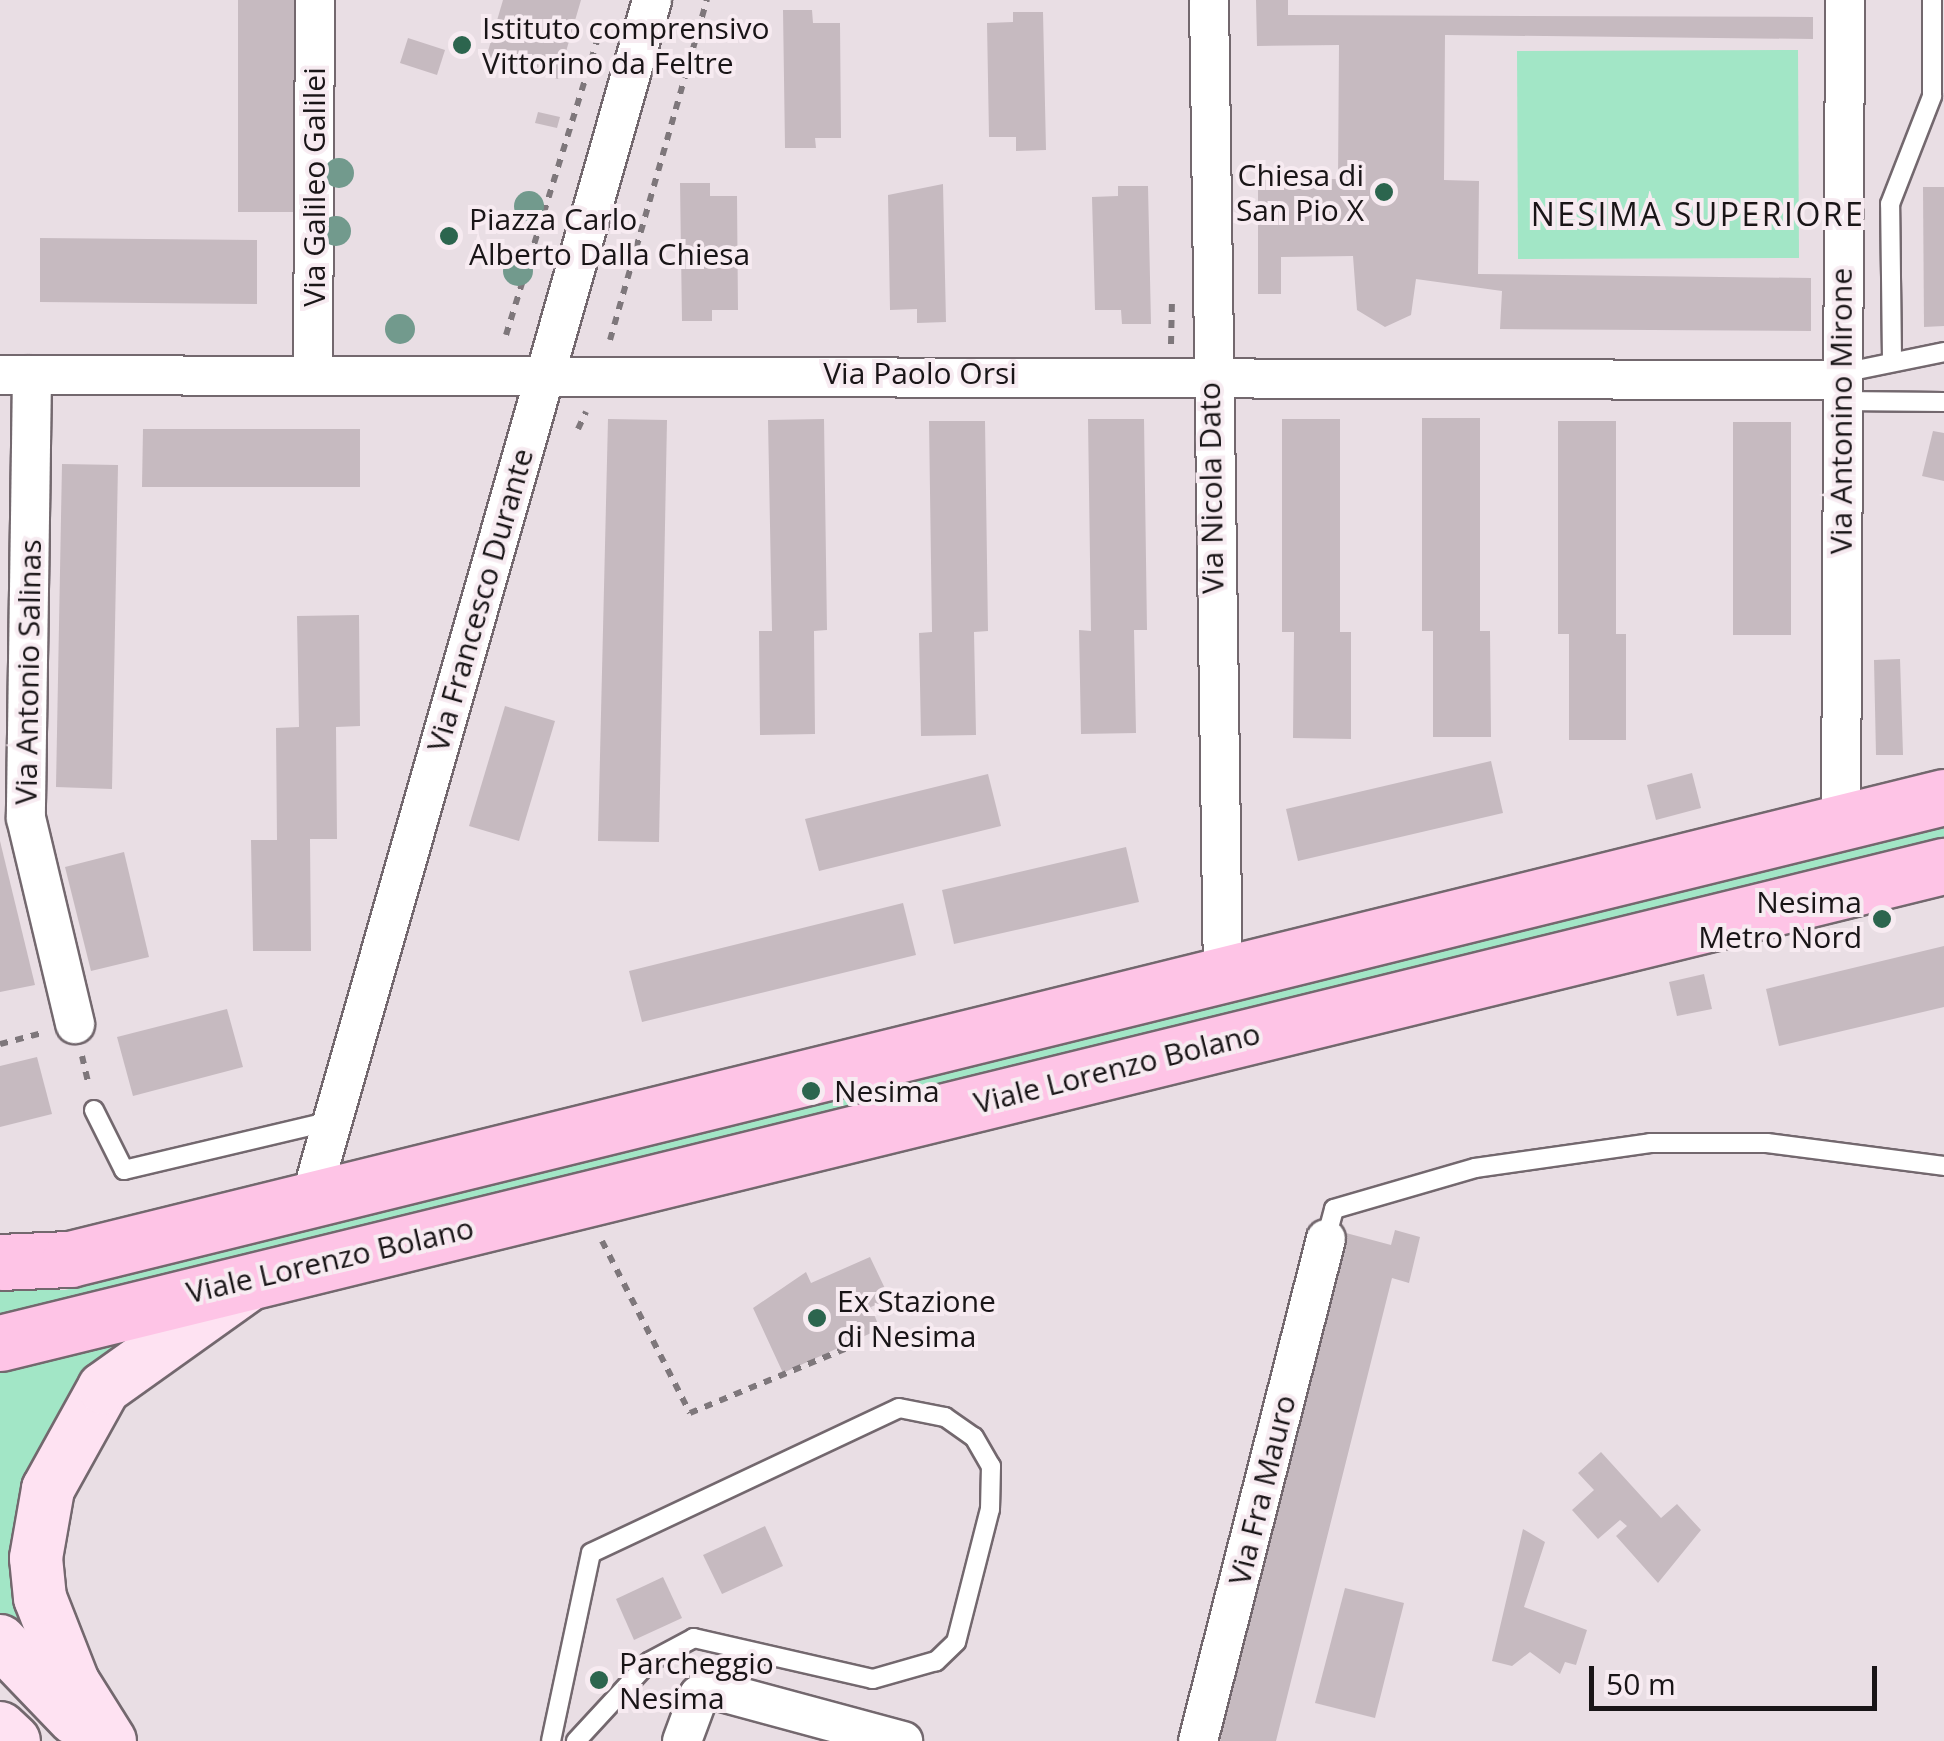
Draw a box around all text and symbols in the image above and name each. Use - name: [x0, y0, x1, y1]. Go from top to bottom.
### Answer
- place label: Istituto comprensivo Vittorino da Feltre: [482, 10, 770, 80]
- marker: Istituto comprensivo Vittorino da Feltre: [451, 34, 473, 56]
- street label: Via Galileo Galilei: [296, 67, 332, 307]
- place label: Chiesa di San Pio X: [1236, 157, 1364, 228]
- marker: Chiesa di San Pio X: [1373, 181, 1395, 203]
- district label: NESIMA SUPERIORE: [1531, 195, 1865, 233]
- place label: Piazza Carlo Alberto Dalla Chiesa: [469, 201, 750, 272]
- marker: Piazza Carlo Alberto Dalla Chiesa: [438, 225, 460, 247]
- street label: Via Antonino Mirone: [1823, 268, 1859, 554]
- street label: Via Paolo Orsi: [823, 355, 1017, 391]
- street label: Via Nicola Dato: [1191, 382, 1231, 594]
- street label: Via Francesco Durante: [419, 444, 541, 756]
- street label: Via Antonio Salinas: [8, 539, 48, 805]
- place label: Nesima Metro Nord: [1698, 884, 1862, 954]
- marker: Nesima Metro Nord: [1871, 908, 1893, 930]
- street label: Viale Lorenzo Bolano: [970, 1015, 1264, 1121]
- place label: Nesima: [834, 1073, 940, 1109]
- marker: Nesima: [798, 1078, 824, 1104]
- street label: Viale Lorenzo Bolano: [183, 1209, 477, 1311]
- place label: Ex Stazione di Nesima: [837, 1283, 996, 1354]
- marker: Ex Stazione di Nesima: [806, 1307, 828, 1329]
- street label: Via Fra Mauro: [1221, 1391, 1303, 1589]
- place label: Parcheggio Nesima: [619, 1645, 774, 1716]
- scale bar: [1594, 1646, 1882, 1708]
- text: 50 m: [1606, 1663, 1676, 1704]
- marker: Parcheggio Nesima: [588, 1669, 610, 1691]

